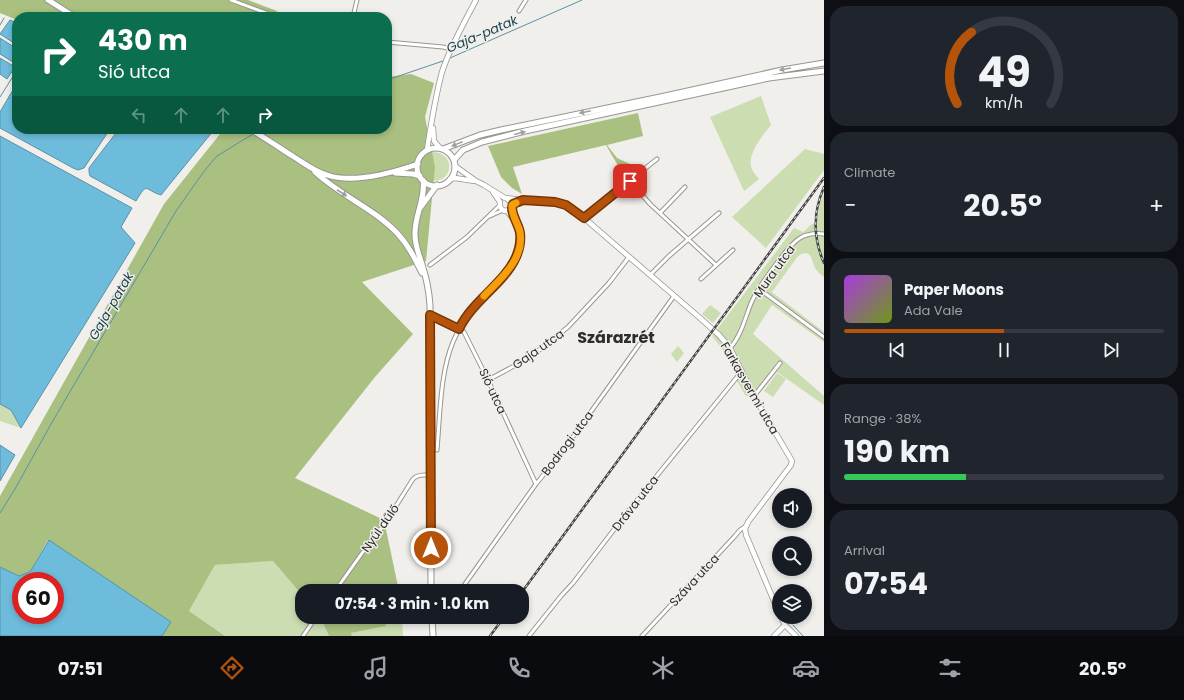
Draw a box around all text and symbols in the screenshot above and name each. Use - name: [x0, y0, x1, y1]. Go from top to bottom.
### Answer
- water label: Gaja-patak: [443, 10, 522, 58]
- text: 430 m: [98, 21, 188, 60]
- icon: right: [32, 28, 84, 80]
- text: 49: [977, 43, 1031, 102]
- text: Sió utca: [98, 59, 171, 84]
- one-way arrow: [779, 66, 792, 72]
- text: km/h: [985, 93, 1023, 113]
- icon: left: [128, 104, 150, 126]
- icon: ahead: [170, 104, 192, 126]
- icon: ahead: [212, 104, 234, 126]
- icon: right: [254, 104, 276, 126]
- one-way arrow: [579, 110, 591, 116]
- one-way arrow: [514, 129, 526, 135]
- one-way arrow: [452, 141, 463, 147]
- text: Climate: [844, 163, 895, 182]
- pin: [613, 164, 647, 198]
- icon: arrive: [619, 170, 641, 192]
- text: 20.5°: [963, 184, 1042, 227]
- one-way arrow: [337, 189, 347, 197]
- text: −: [844, 190, 856, 221]
- text: +: [1149, 190, 1164, 221]
- street label: Mura utca: [749, 241, 799, 301]
- water label: Gaja-patak: [84, 267, 139, 344]
- text: Paper Moons: [904, 279, 1004, 300]
- text: Ada Vale: [904, 301, 963, 320]
- street label: Gaja utca: [509, 325, 567, 373]
- district label: Szárazrét: [577, 326, 655, 349]
- street label: Farkasvermi utca: [717, 339, 783, 437]
- icon: previous: [886, 339, 908, 361]
- icon: pause: [993, 339, 1015, 361]
- icon: next: [1100, 339, 1122, 361]
- street label: Sió utca: [475, 366, 511, 416]
- street label: Bodrogi utca: [537, 407, 597, 479]
- text: Range · 38%: [844, 409, 921, 428]
- text: 190 km: [844, 430, 950, 473]
- street label: Dráva utca: [608, 472, 662, 534]
- map controls: [772, 488, 812, 624]
- button: sound: [772, 488, 812, 528]
- street label: Nyúl dűlő: [357, 500, 403, 556]
- position arrow: [410, 527, 452, 569]
- button: search: [772, 536, 812, 576]
- text: Arrival: [844, 541, 885, 560]
- street label: Száva utca: [665, 550, 723, 610]
- text: 07:54: [844, 562, 928, 605]
- speed limit sign: 60: [12, 572, 64, 624]
- button: layers: [772, 584, 812, 624]
- text: 07:54 · 3 min · 1.0 km: [335, 593, 489, 614]
- icon: directions: [218, 654, 246, 682]
- icon: music: [362, 654, 390, 682]
- icon: phone: [505, 654, 533, 682]
- icon: climate: [649, 654, 677, 682]
- icon: car: [792, 654, 820, 682]
- icon: filters: [936, 654, 964, 682]
- text: 07:51: [58, 656, 103, 681]
- text: 20.5°: [1079, 656, 1126, 681]

